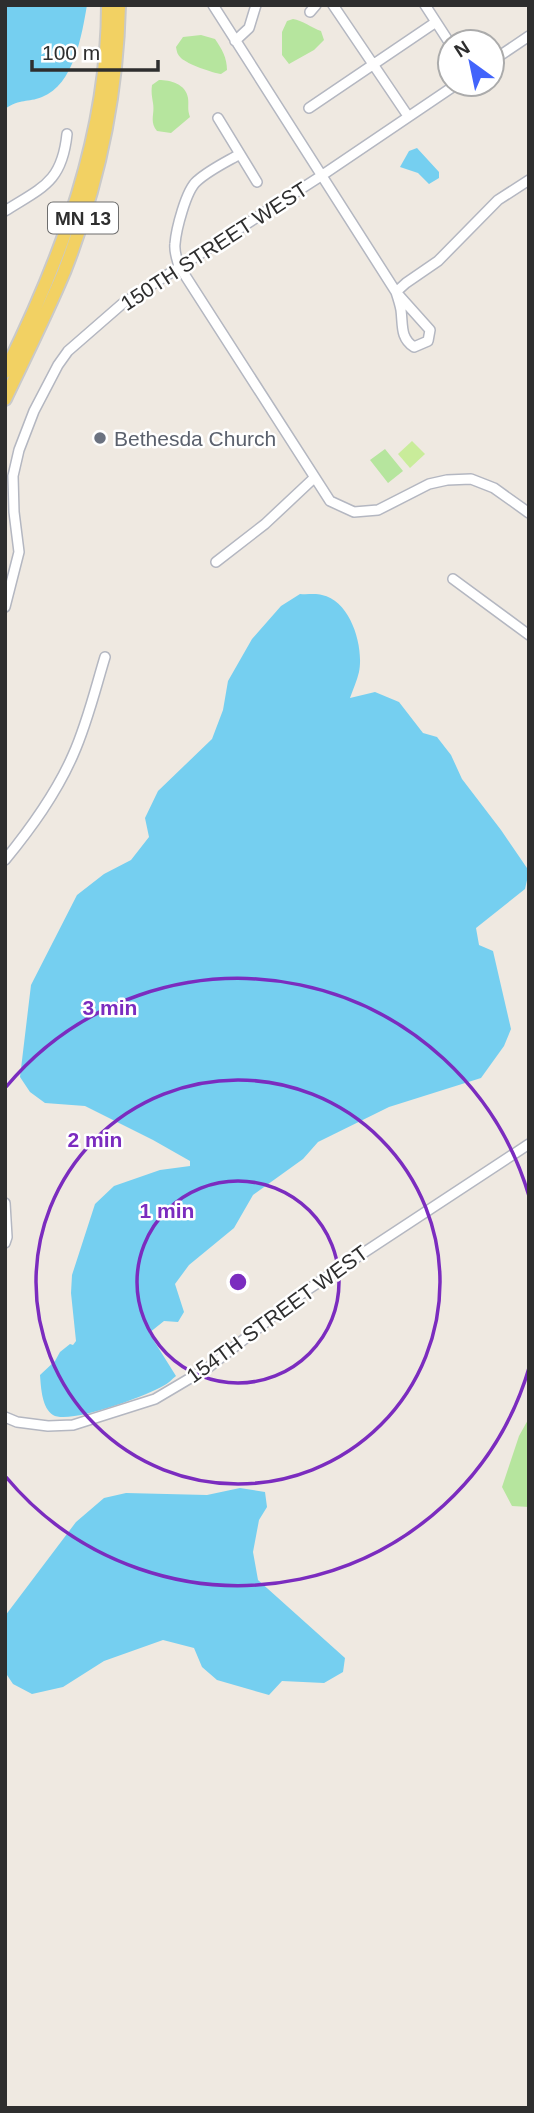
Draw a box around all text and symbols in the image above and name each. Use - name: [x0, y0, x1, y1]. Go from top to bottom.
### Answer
- scale bar: [32, 28, 158, 72]
- north arrow: [436, 28, 506, 98]
- text: N: [451, 37, 473, 62]
- text: 100 m: [42, 41, 100, 64]
- street label: 150TH STREET WEST: [116, 177, 312, 315]
- road number: MN 13: [48, 202, 118, 233]
- place label: Bethesda Church: [114, 427, 276, 450]
- marker: Bethesda Church: [92, 430, 108, 446]
- text: 3 min: [83, 996, 137, 1019]
- text: 2 min: [68, 1128, 122, 1151]
- text: 1 min: [140, 1199, 194, 1222]
- street label: 154TH STREET WEST: [182, 1241, 372, 1387]
- centre of rings: [226, 1270, 250, 1294]

